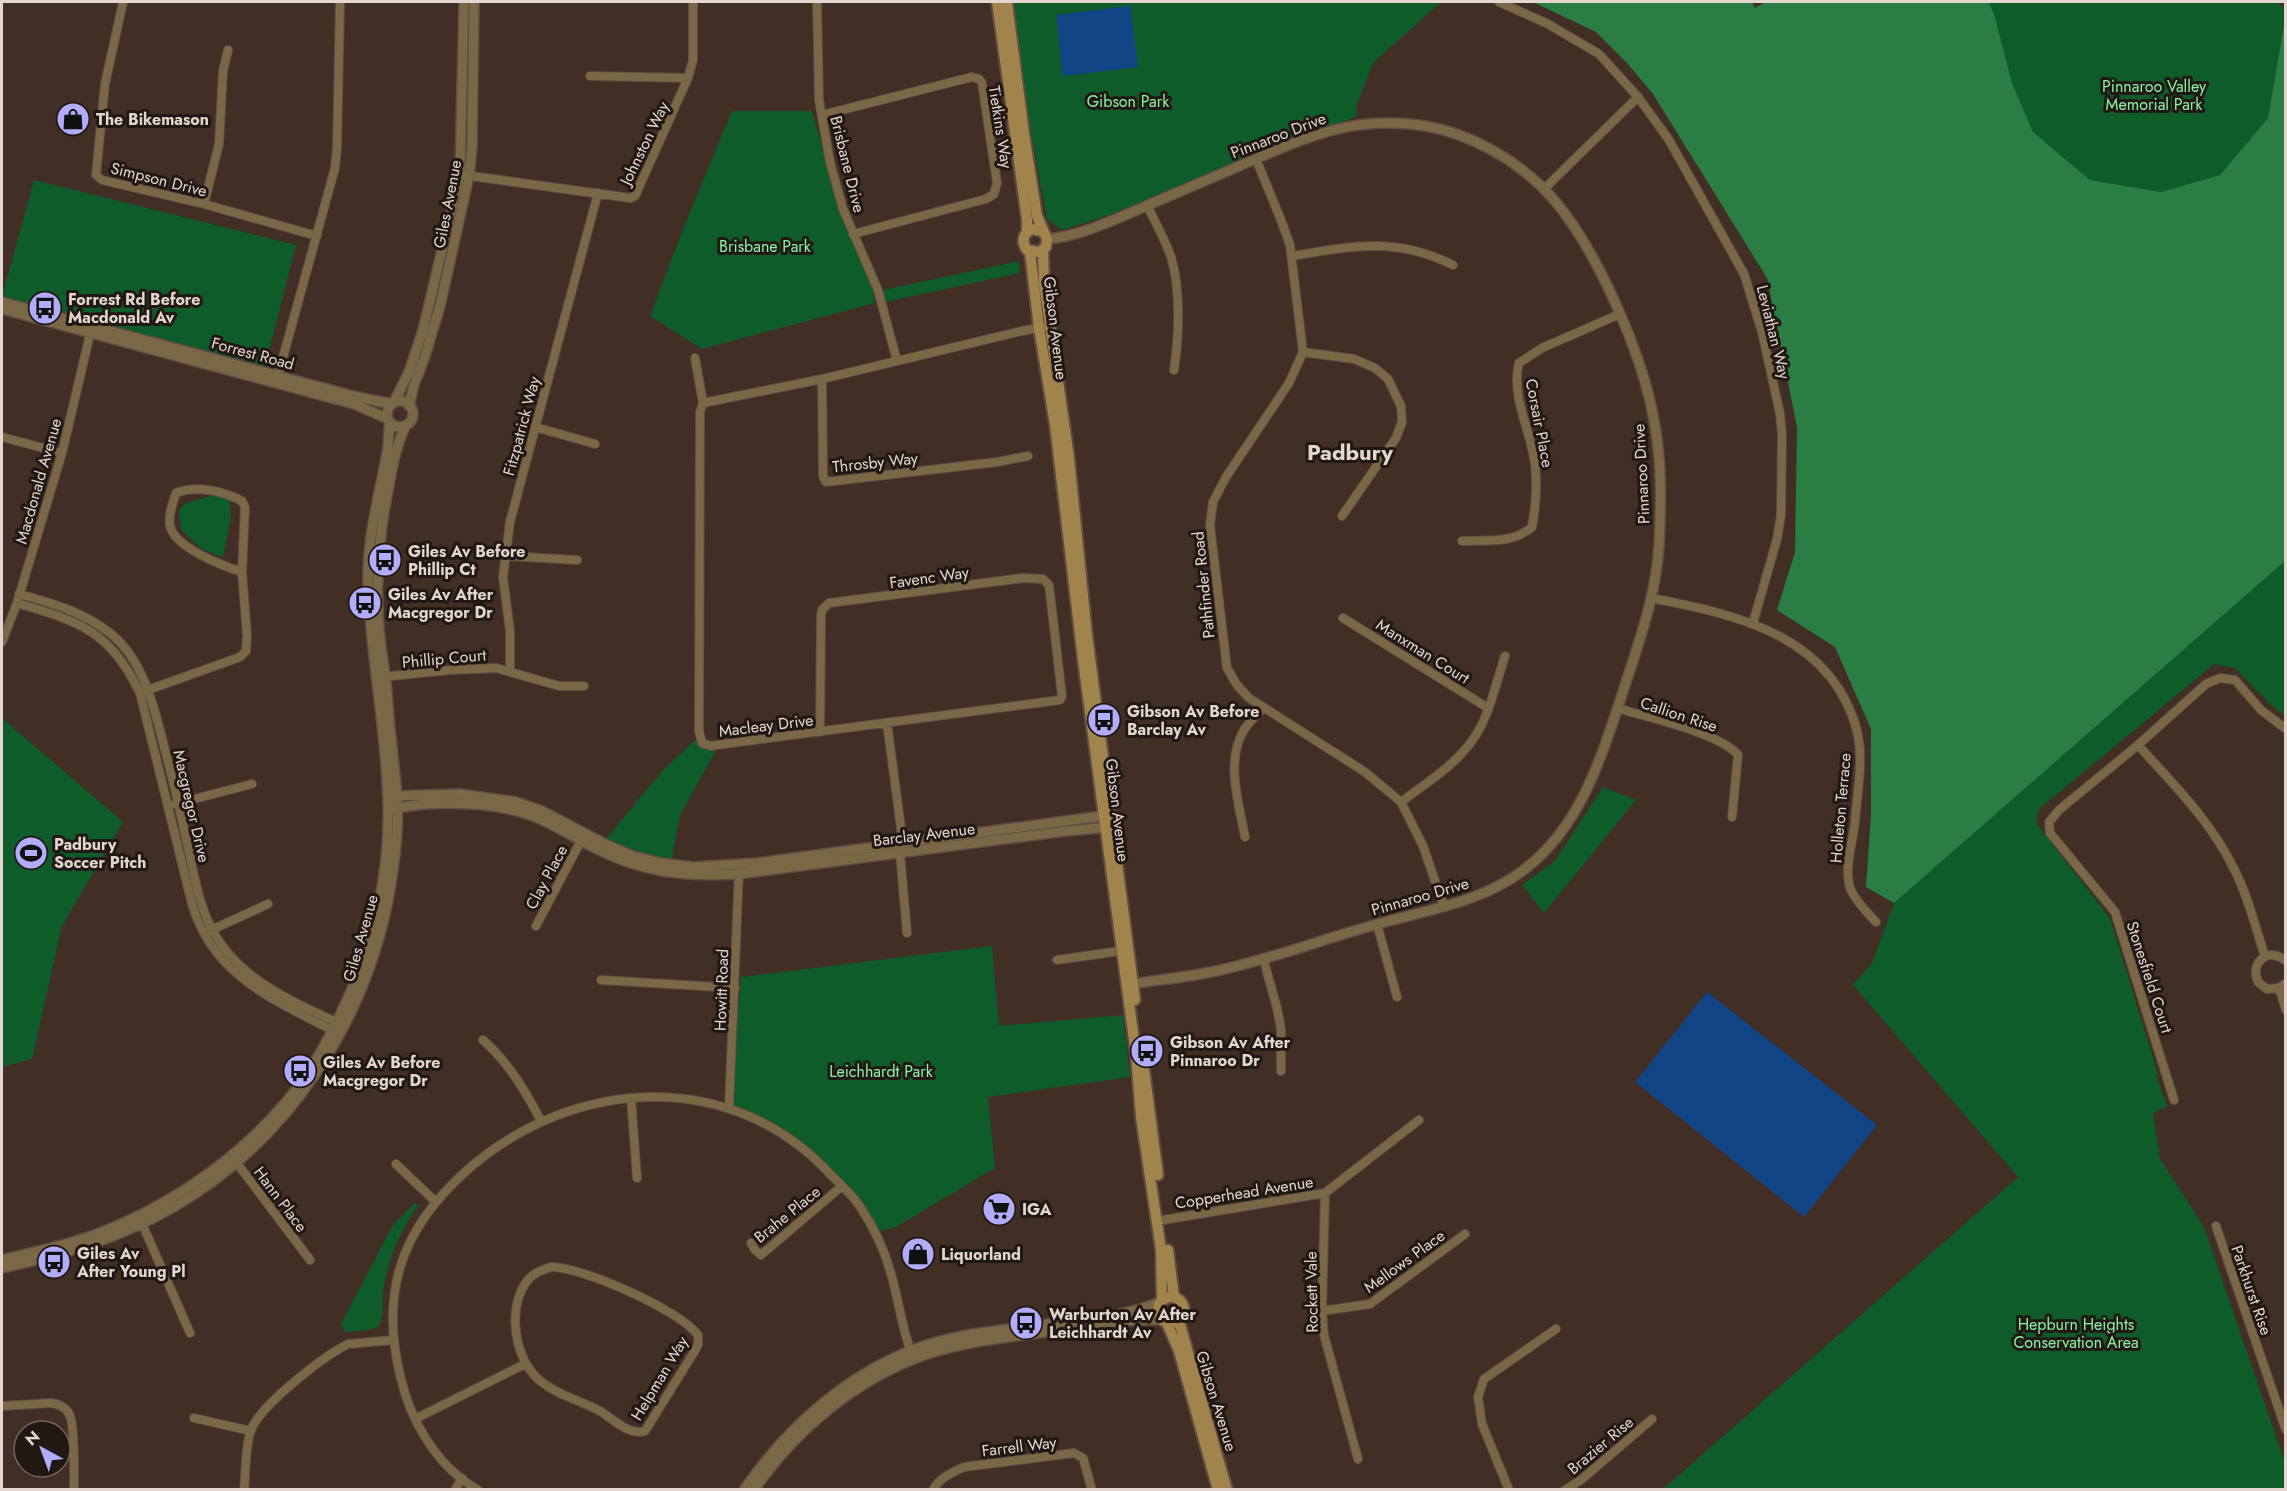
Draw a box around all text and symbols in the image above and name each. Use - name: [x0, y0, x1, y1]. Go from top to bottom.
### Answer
- park label: Pinnaroo Valley Memorial Park: [2102, 75, 2207, 116]
- street label: Tietkins Way: [983, 84, 1019, 171]
- park label: Gibson Park: [1087, 90, 1170, 113]
- street label: Johnston Way: [613, 97, 675, 191]
- shop icon: The Bikemason: [55, 101, 91, 137]
- street label: Pinnaroo Drive: [1227, 107, 1329, 164]
- place label: The Bikemason: [96, 108, 209, 131]
- street label: Brisbane Drive: [824, 113, 871, 215]
- street label: Simpson Drive: [108, 156, 209, 203]
- street label: Giles Avenue: [428, 158, 467, 250]
- park label: Brisbane Park: [719, 235, 812, 258]
- street label: Gibson Avenue: [1038, 275, 1073, 381]
- street label: Leviathan Way: [1751, 283, 1797, 382]
- place label: Forrest Rd Before Macdonald Av: [68, 288, 200, 329]
- bus stop icon: Forrest Rd Before Macdonald Av: [27, 290, 63, 326]
- street label: Forrest Road: [209, 331, 297, 376]
- street label: Fitzpatrick Way: [497, 373, 546, 478]
- street label: Corsair Place: [1520, 377, 1559, 469]
- street label: Macdonald Avenue: [10, 416, 67, 547]
- street label: Pinnaroo Drive: [1627, 423, 1656, 525]
- district label: Padbury: [1307, 436, 1393, 468]
- street label: Throsby Way: [831, 446, 920, 478]
- street label: Pathfinder Road: [1186, 530, 1221, 640]
- place label: Giles Av Before Phillip Ct: [408, 540, 525, 581]
- bus stop icon: Giles Av Before Phillip Ct: [367, 542, 403, 578]
- street label: Favenc Way: [888, 560, 971, 594]
- place label: Giles Av After Macgregor Dr: [388, 583, 494, 624]
- bus stop icon: Giles Av After Macgregor Dr: [347, 585, 383, 621]
- street label: Manxman Court: [1371, 613, 1474, 689]
- street label: Phillip Court: [401, 643, 487, 674]
- street label: Callion Rise: [1637, 691, 1720, 738]
- place label: Gibson Av Before Barclay Av: [1127, 700, 1259, 741]
- bus stop icon: Gibson Av Before Barclay Av: [1086, 702, 1122, 738]
- street label: Macleay Drive: [717, 708, 815, 743]
- street label: Macgregor Drive: [167, 748, 216, 865]
- street label: Holleton Terrace: [1824, 752, 1857, 864]
- street label: Gibson Avenue: [1100, 757, 1135, 863]
- street label: Barclay Avenue: [872, 817, 976, 852]
- place label: Padbury Soccer Pitch: [54, 833, 146, 874]
- sports icon: Padbury Soccer Pitch: [13, 835, 49, 871]
- street label: Clay Place: [520, 841, 573, 914]
- street label: Pinnaroo Drive: [1369, 872, 1472, 921]
- street label: Giles Avenue: [337, 892, 384, 984]
- street label: Stonesfield Court: [2121, 918, 2179, 1036]
- street label: Howitt Road: [709, 949, 734, 1031]
- place label: Gibson Av After Pinnaroo Dr: [1170, 1031, 1291, 1072]
- bus stop icon: Gibson Av After Pinnaroo Dr: [1129, 1033, 1165, 1069]
- place label: Giles Av Before Macgregor Dr: [323, 1051, 440, 1092]
- bus stop icon: Giles Av Before Macgregor Dr: [282, 1053, 318, 1089]
- park label: Leichhardt Park: [829, 1060, 934, 1083]
- street label: Hann Place: [248, 1162, 313, 1237]
- street label: Copperhead Avenue: [1173, 1170, 1315, 1215]
- street label: Brahe Place: [749, 1180, 825, 1248]
- supermarket icon: IGA: [981, 1191, 1017, 1227]
- place label: IGA: [1022, 1198, 1052, 1221]
- street label: Mellows Place: [1359, 1224, 1450, 1299]
- shop icon: Liquorland: [900, 1236, 936, 1272]
- place label: Giles Av After Young Pl: [76, 1242, 186, 1283]
- street label: Parkhurst Rise: [2225, 1242, 2278, 1338]
- place label: Liquorland: [941, 1243, 1021, 1266]
- bus stop icon: Giles Av After Young Pl: [36, 1244, 72, 1280]
- street label: Rockett Vale: [1299, 1251, 1324, 1333]
- place label: Warburton Av After Leichhardt Av: [1049, 1303, 1197, 1344]
- bus stop icon: Warburton Av After Leichhardt Av: [1008, 1305, 1044, 1341]
- park label: Hepburn Heights Conservation Area: [2013, 1313, 2139, 1354]
- street label: Helpman Way: [625, 1331, 694, 1425]
- street label: Gibson Avenue: [1190, 1348, 1243, 1454]
- street label: Brazier Rise: [1562, 1411, 1638, 1480]
- north arrow: [12, 1419, 72, 1479]
- text: N: [20, 1425, 45, 1451]
- street label: Farrell Way: [980, 1430, 1059, 1462]

